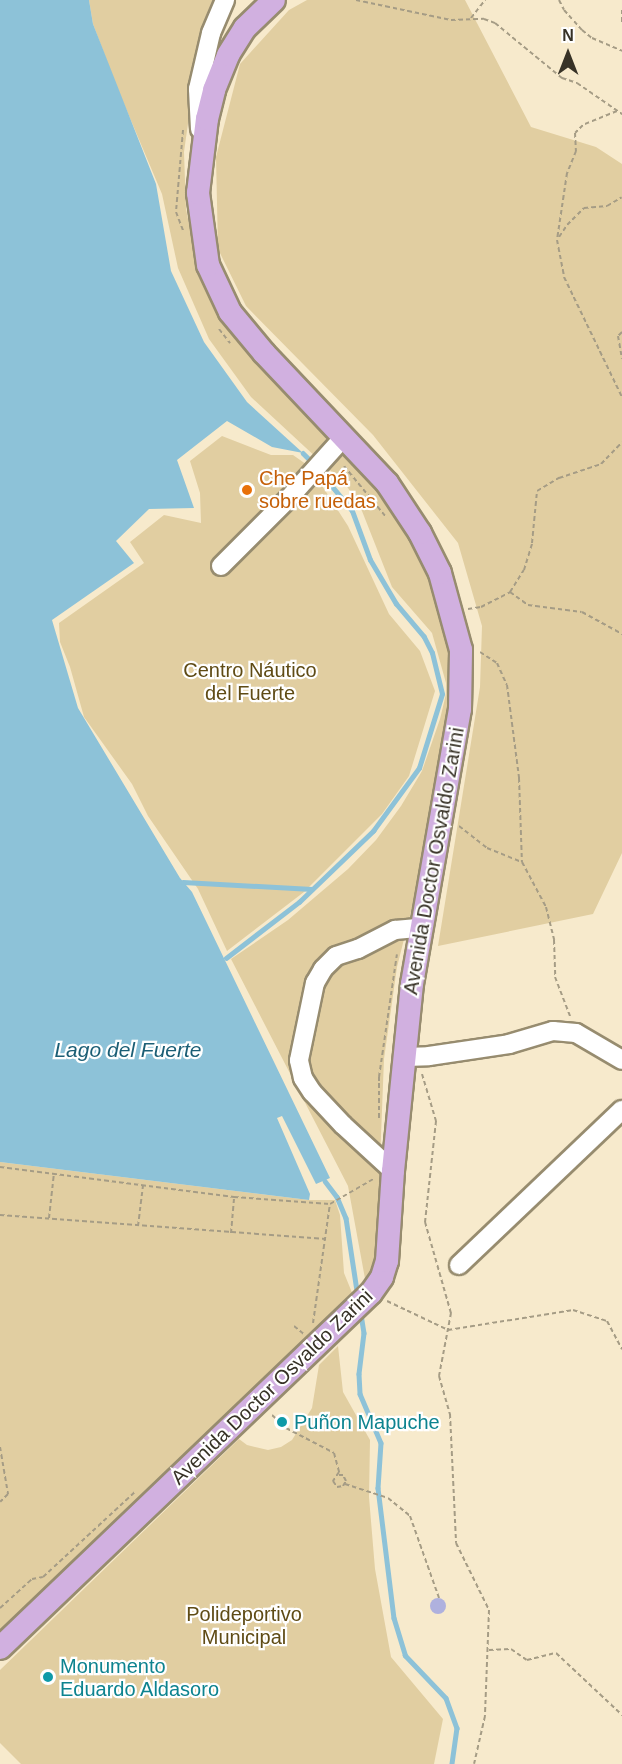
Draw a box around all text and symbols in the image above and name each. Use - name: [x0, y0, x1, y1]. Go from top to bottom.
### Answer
- north arrow: [538, 24, 598, 84]
- text: N: [562, 27, 574, 44]
- place label: Che Papá sobre ruedas: [259, 466, 376, 513]
- marker: Che Papá sobre ruedas: [240, 483, 254, 497]
- park label: Centro Náutico del Fuerte: [183, 659, 317, 706]
- street label: Avenida Doctor Osvaldo Zarini: [399, 726, 469, 996]
- water label: Lago del Fuerte: [54, 1037, 202, 1063]
- street label: Avenida Doctor Osvaldo Zarini: [166, 1284, 378, 1490]
- place label: Puñon Mapuche: [294, 1410, 440, 1434]
- marker: Puñon Mapuche: [275, 1415, 289, 1429]
- park label: Polideportivo Municipal: [186, 1603, 302, 1650]
- place label: Monumento Eduardo Aldasoro: [60, 1654, 220, 1701]
- marker: Monumento Eduardo Aldasoro: [41, 1670, 55, 1684]

